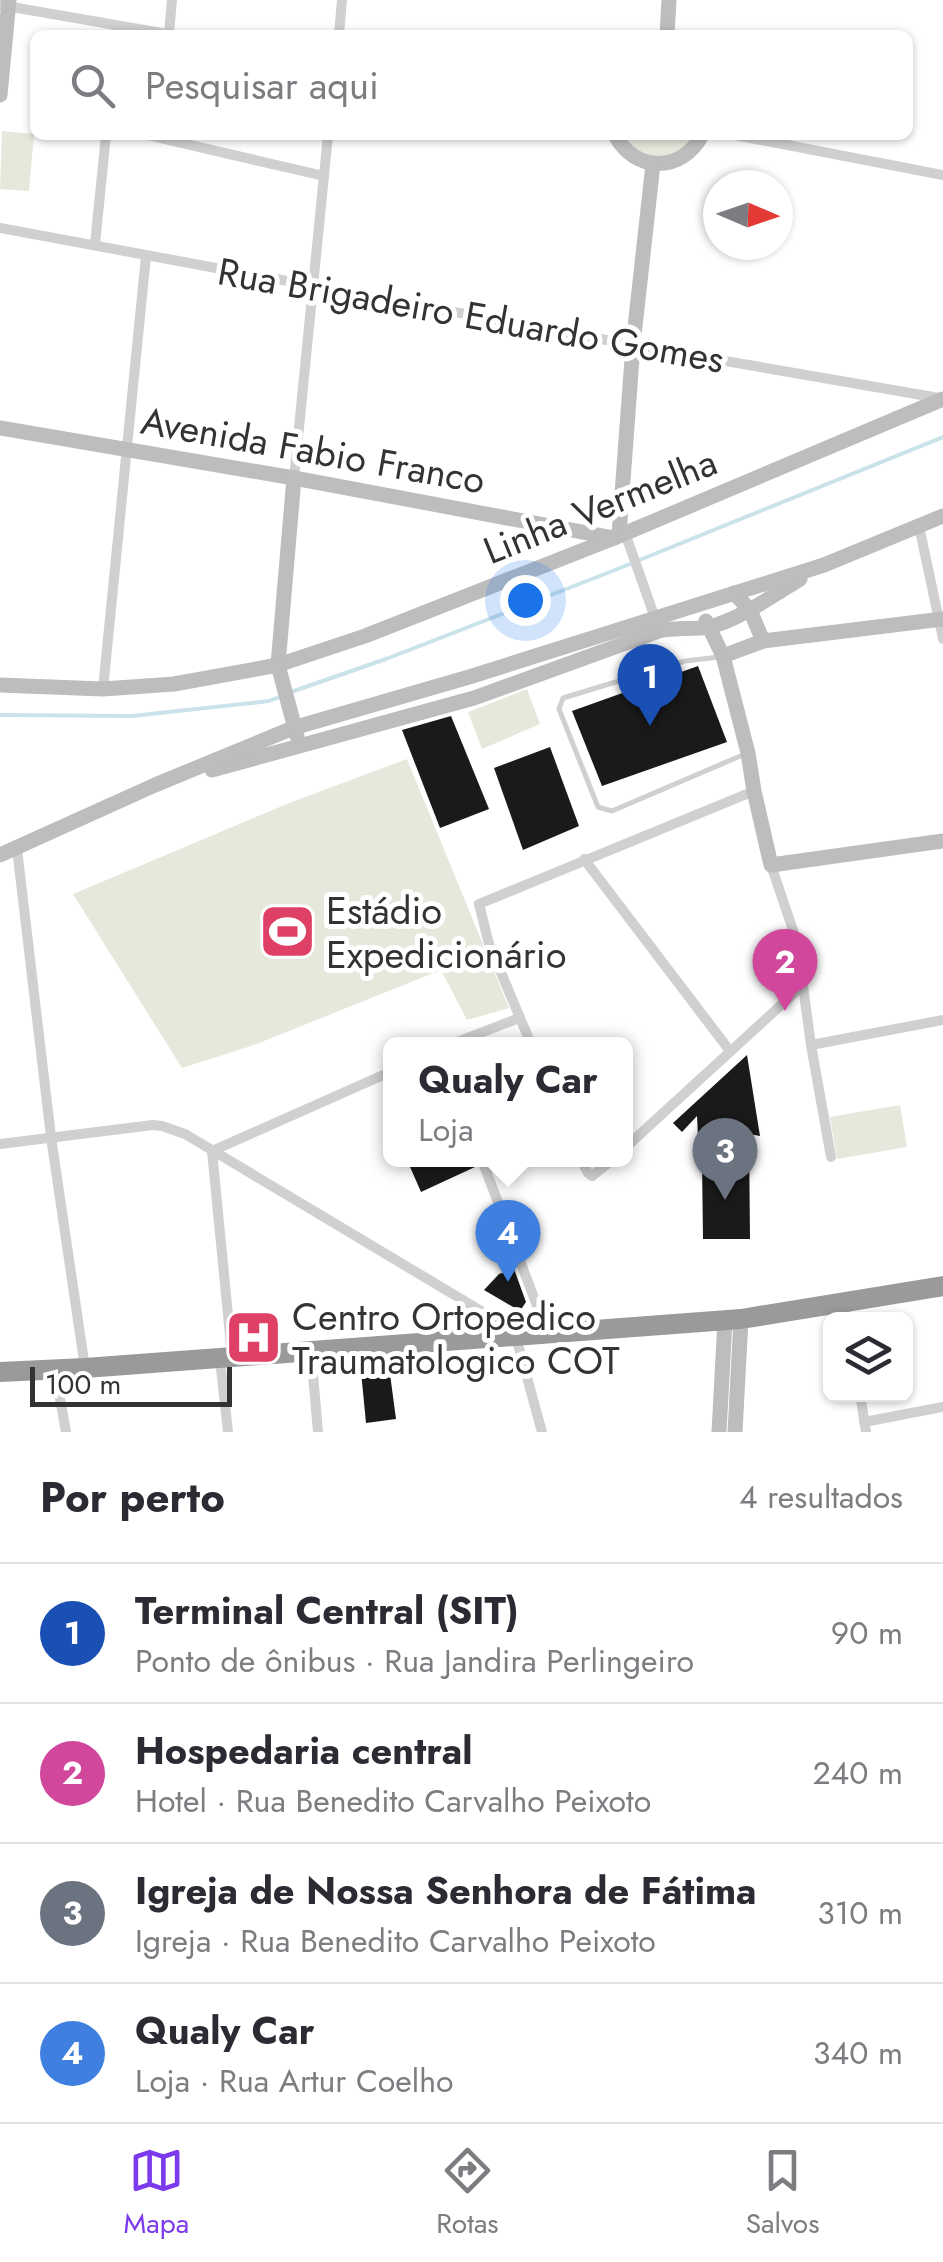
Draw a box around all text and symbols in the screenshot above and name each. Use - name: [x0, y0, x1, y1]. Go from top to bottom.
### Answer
- search box: [30, 30, 913, 140]
- icon: search: [65, 58, 120, 113]
- text: Pesquisar aqui: [145, 58, 379, 113]
- north arrow: [703, 170, 793, 260]
- street label: Rua Brigadeiro Eduardo Gomes: [214, 243, 728, 387]
- street label: Avenida Fabio Franco: [137, 393, 489, 507]
- street label: Linha Vermelha: [475, 434, 725, 578]
- your location: [500, 575, 551, 626]
- pin: 1: [618, 644, 682, 726]
- place label: Estádio Expedicionário: [326, 883, 566, 982]
- sports icon: Estádio Expedicionário: [257, 902, 317, 962]
- pin: 2: [752, 928, 818, 1011]
- popup: [383, 1037, 633, 1167]
- text: Qualy Car: [418, 1052, 598, 1107]
- text: Loja: [418, 1107, 474, 1153]
- pin: 3: [692, 1118, 758, 1200]
- pin: 4: [476, 1200, 540, 1282]
- place label: Centro Ortopedico Traumatologico COT: [292, 1289, 620, 1388]
- hospital icon: Centro Ortopedico Traumatologico COT: [223, 1308, 283, 1368]
- map controls: [823, 1312, 913, 1402]
- button: layers: [823, 1312, 913, 1402]
- scale bar: [30, 1362, 232, 1406]
- text: 100 m: [45, 1364, 121, 1405]
- text: Por perto: [40, 1467, 225, 1528]
- text: 4 resultados: [739, 1474, 903, 1520]
- text: Terminal Central (SIT): [135, 1583, 519, 1638]
- text: 1: [64, 1610, 81, 1656]
- text: 90 m: [831, 1610, 903, 1656]
- text: Ponto de ônibus · Rua Jandira Perlingeiro: [135, 1638, 694, 1684]
- text: Hospedaria central: [135, 1723, 473, 1778]
- text: 2: [62, 1750, 83, 1796]
- text: 240 m: [812, 1750, 903, 1796]
- text: Hotel · Rua Benedito Carvalho Peixoto: [135, 1778, 651, 1824]
- text: Igreja de Nossa Senhora de Fátima: [135, 1863, 757, 1918]
- text: 3: [63, 1890, 82, 1936]
- text: 310 m: [817, 1890, 903, 1936]
- text: Igreja · Rua Benedito Carvalho Peixoto: [135, 1918, 656, 1964]
- text: Qualy Car: [135, 2003, 314, 2058]
- text: 4: [61, 2030, 84, 2076]
- text: 340 m: [813, 2030, 903, 2076]
- text: Loja · Rua Artur Coelho: [135, 2058, 453, 2104]
- tab: Mapa: [124, 2143, 189, 2244]
- tab: Rotas: [436, 2143, 499, 2244]
- tab: Salvos: [746, 2143, 819, 2244]

